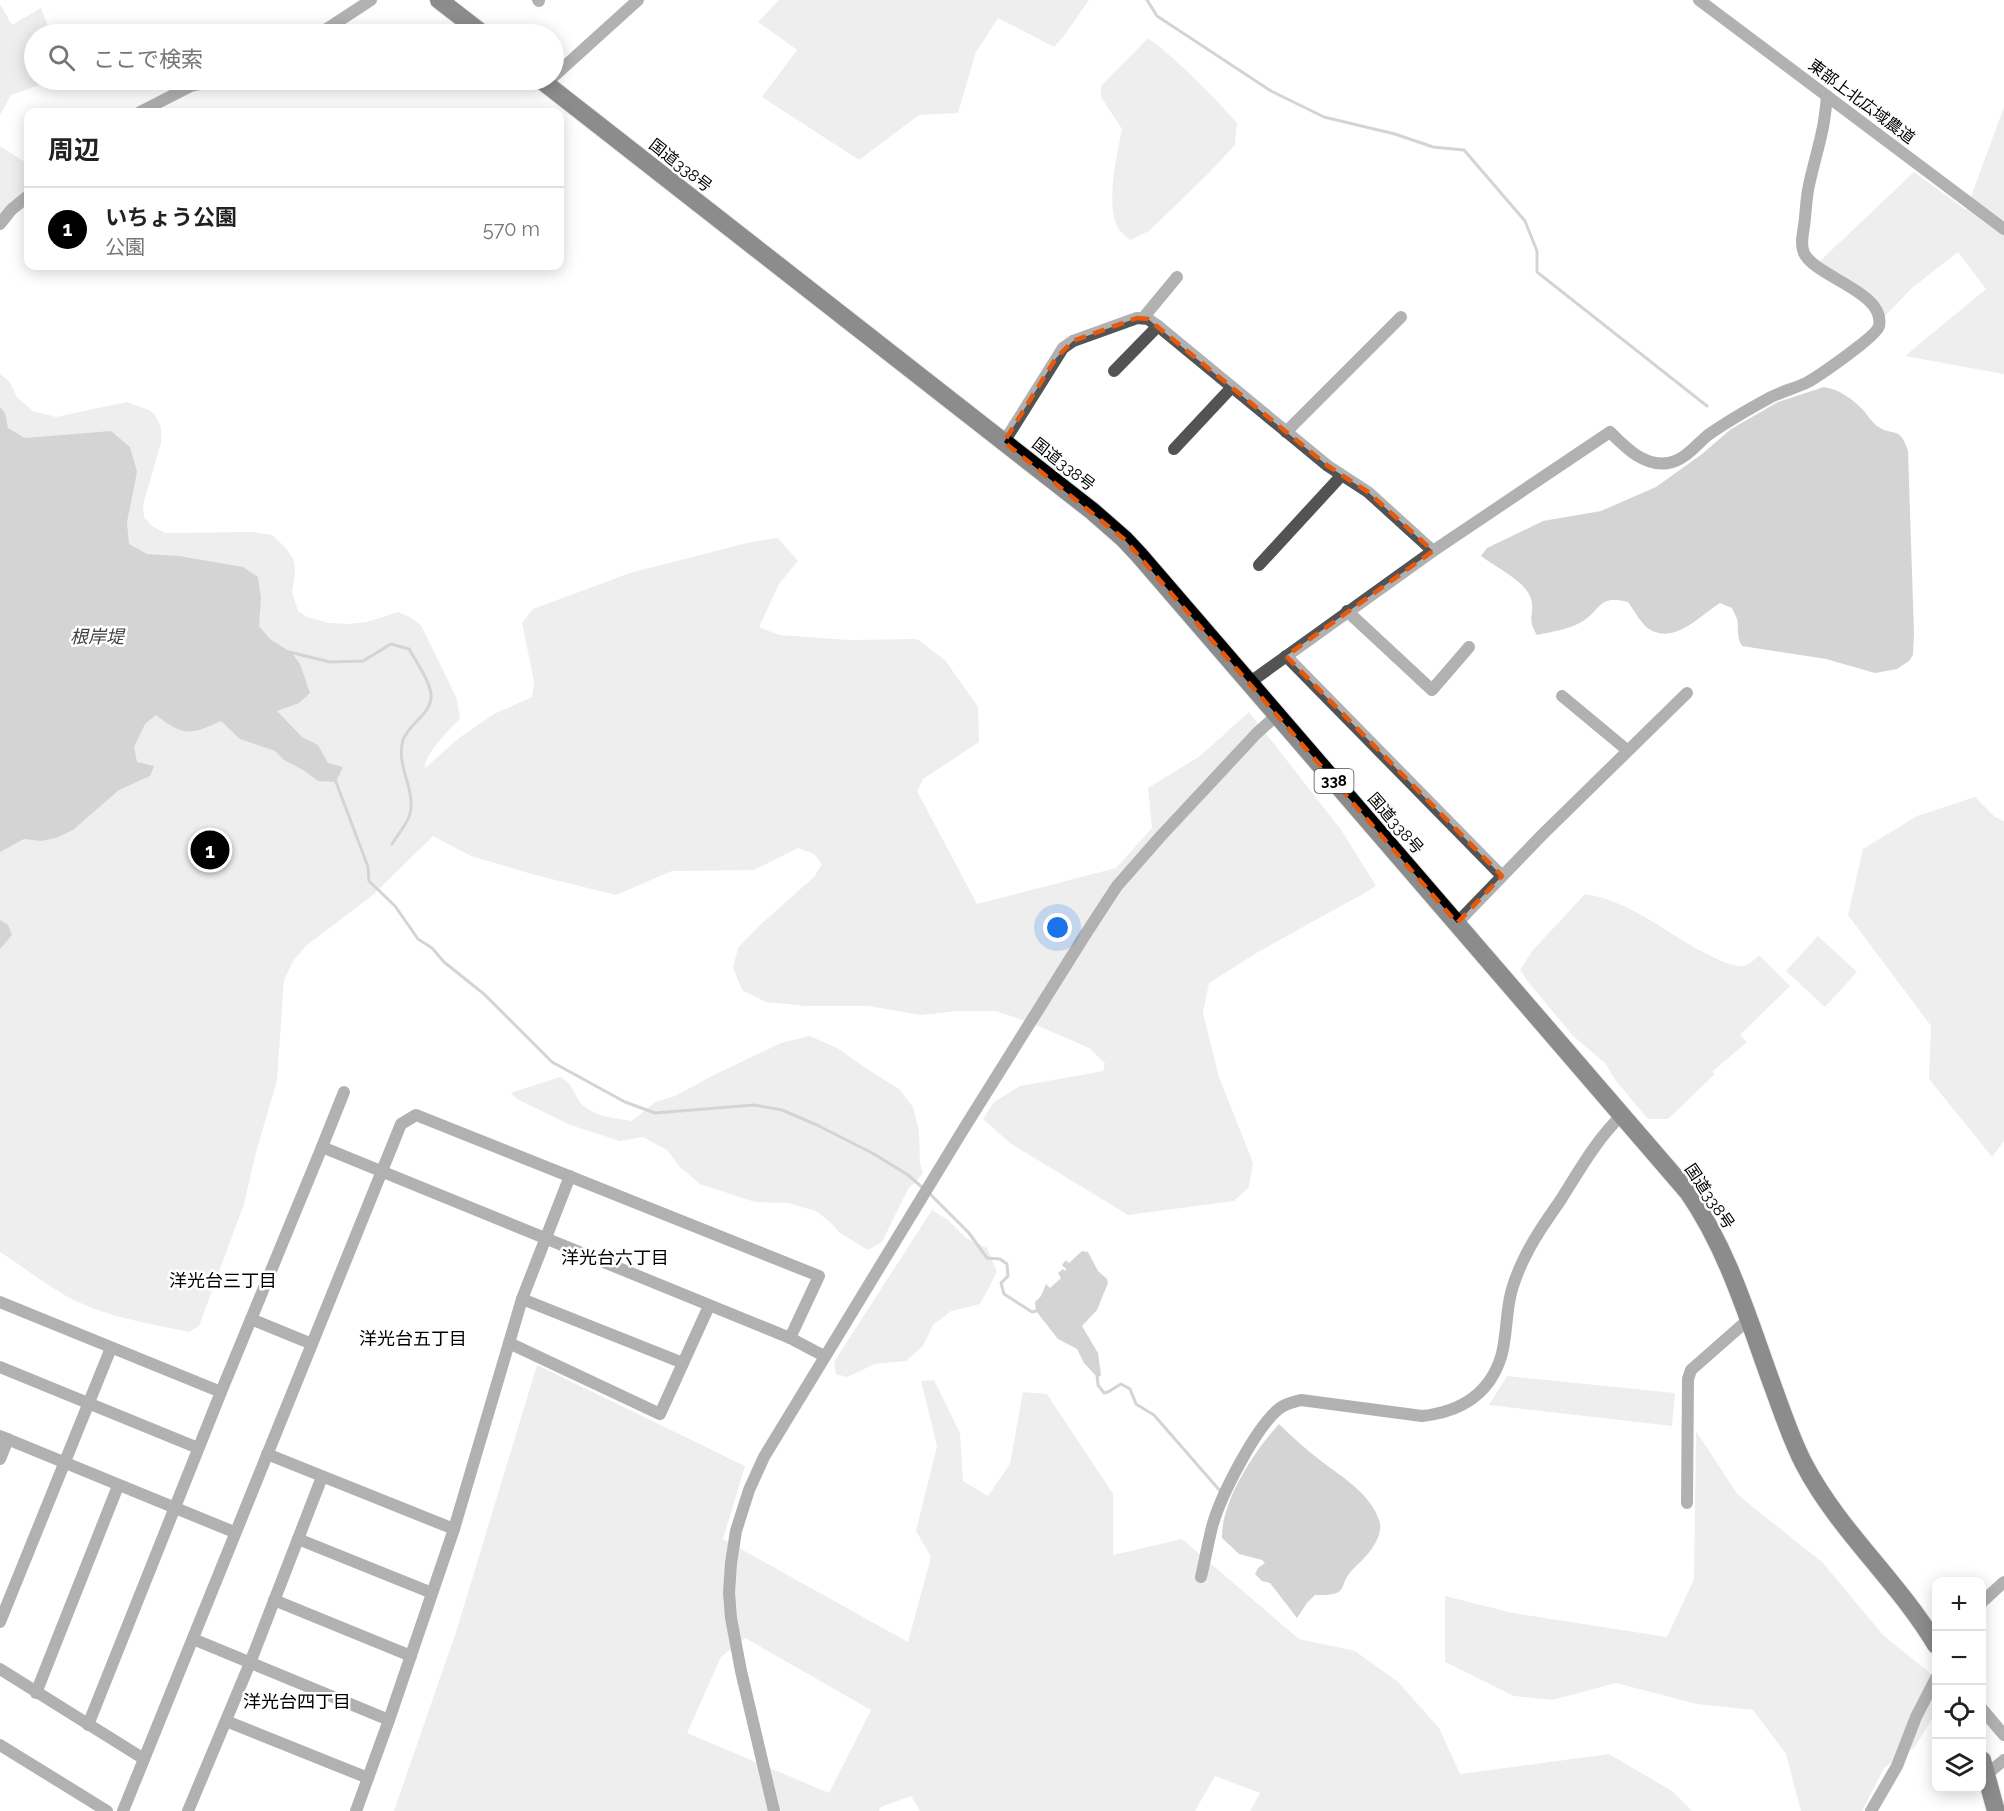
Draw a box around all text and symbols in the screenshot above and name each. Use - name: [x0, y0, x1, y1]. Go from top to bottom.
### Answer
- search box: [24, 24, 564, 90]
- icon: search: [45, 41, 78, 74]
- text: ここで検索: [93, 46, 203, 72]
- street label: 東部上北広域農道: [1805, 55, 1919, 148]
- text: 周辺: [48, 135, 100, 165]
- street label: 国道338号: [645, 135, 716, 196]
- text: いちょう公園: [105, 204, 237, 230]
- text: 1: [63, 217, 72, 241]
- text: 570 m: [483, 217, 540, 241]
- text: 公園: [105, 235, 145, 259]
- street label: 国道338号: [1028, 434, 1099, 495]
- water label: 根岸堤: [70, 626, 126, 647]
- road number: 338: [1314, 769, 1354, 793]
- street label: 国道338号: [1364, 789, 1427, 858]
- pin: 1: [190, 828, 230, 872]
- your location: [1043, 913, 1072, 942]
- street label: 国道338号: [1681, 1160, 1738, 1233]
- district label: 洋光台六丁目: [561, 1247, 669, 1268]
- district label: 洋光台三丁目: [169, 1270, 277, 1291]
- district label: 洋光台五丁目: [359, 1328, 467, 1349]
- map controls: [1932, 1577, 1986, 1793]
- button: +: [1932, 1577, 1986, 1631]
- button: −: [1932, 1631, 1986, 1685]
- button: locate: [1932, 1685, 1986, 1739]
- district label: 洋光台四丁目: [243, 1691, 351, 1712]
- button: layers: [1932, 1739, 1986, 1793]

